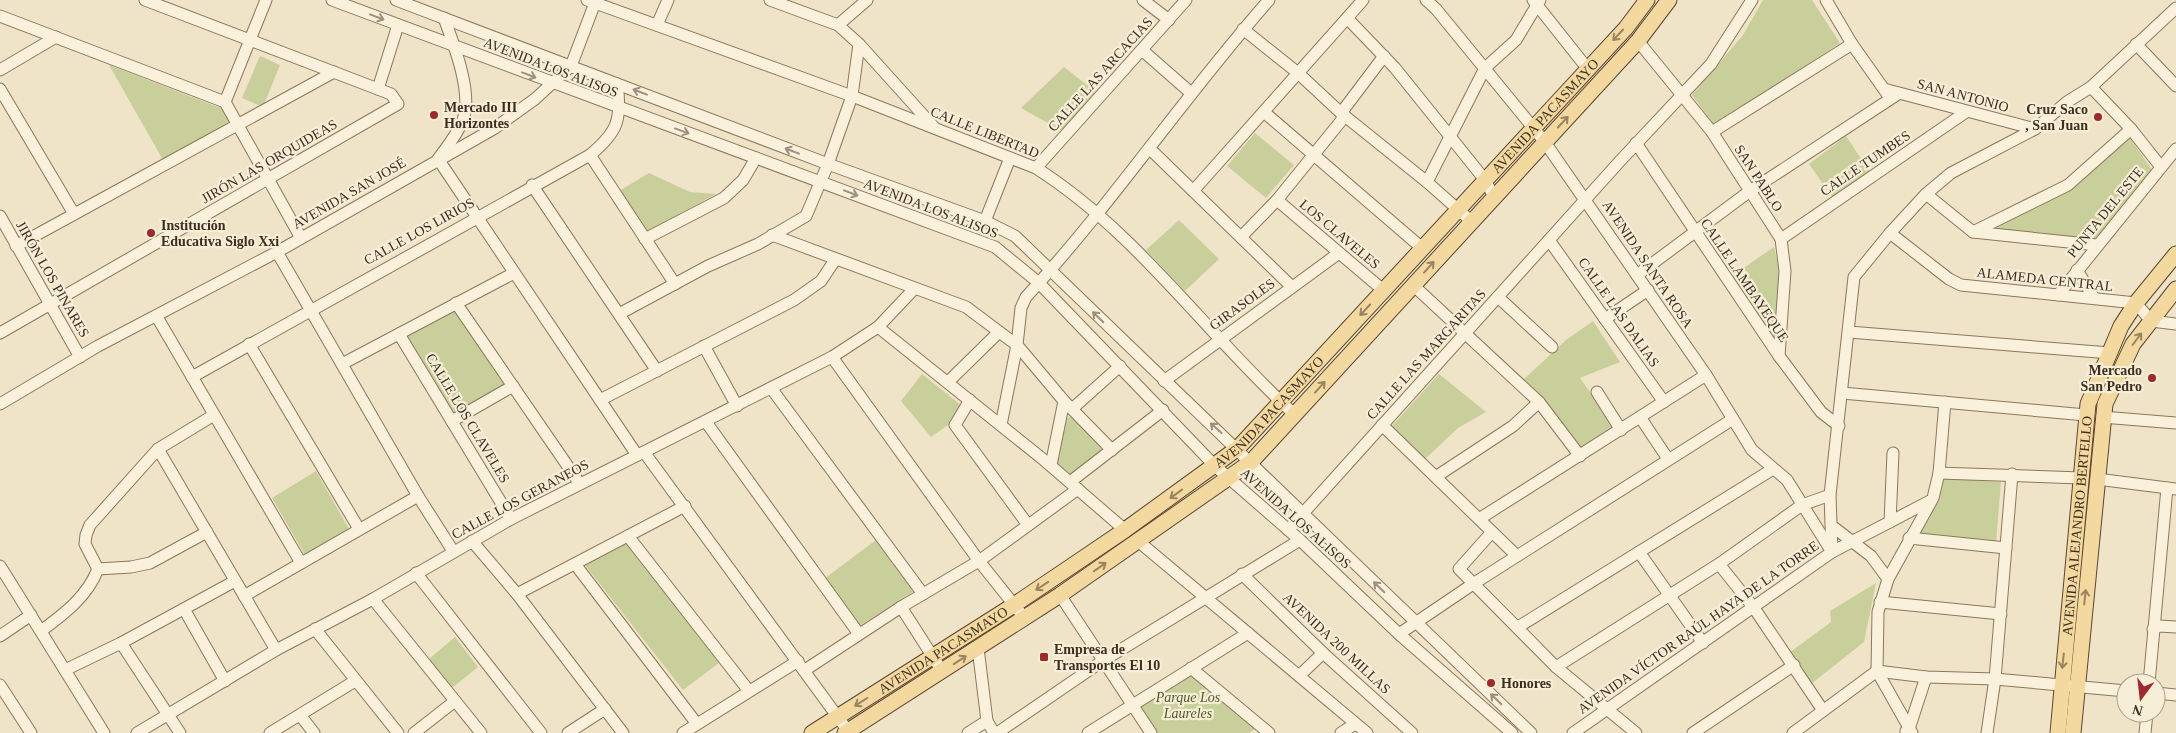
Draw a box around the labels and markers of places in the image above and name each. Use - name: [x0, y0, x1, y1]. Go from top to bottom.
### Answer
- place label: Mercado III Horizontes: [444, 100, 517, 131]
- place label: Cruz Saco , San Juan: [2025, 102, 2088, 133]
- marker: Mercado III Horizontes: [428, 109, 440, 121]
- marker: Cruz Saco , San Juan: [2092, 111, 2104, 123]
- place label: Institución Educativa Siglo Xxi: [161, 218, 279, 249]
- marker: Institución Educativa Siglo Xxi: [145, 227, 157, 239]
- place label: Mercado San Pedro: [2080, 363, 2142, 394]
- marker: Mercado San Pedro: [2146, 372, 2158, 384]
- place label: Empresa de Transportes El 10: [1054, 642, 1160, 673]
- marker: Empresa de Transportes El 10: [1038, 651, 1050, 663]
- place label: Honores: [1501, 676, 1552, 691]
- marker: Honores: [1485, 677, 1497, 689]

